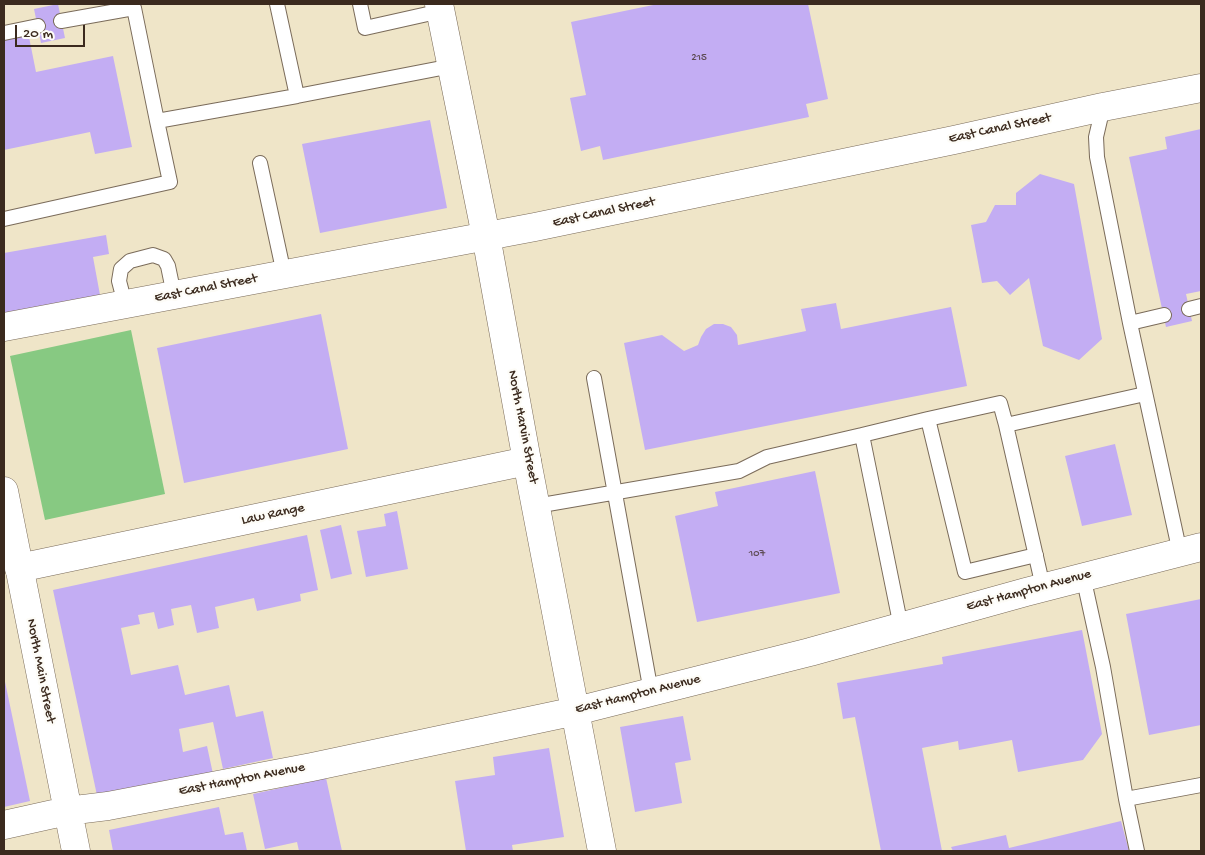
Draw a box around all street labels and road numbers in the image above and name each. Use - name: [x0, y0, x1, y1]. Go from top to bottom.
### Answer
- street label: East Canal Street: [947, 110, 1053, 148]
- street label: East Canal Street: [551, 194, 657, 232]
- street label: East Canal Street: [153, 271, 259, 307]
- street label: North Harvin Street: [503, 369, 541, 485]
- street label: Law Range: [240, 500, 306, 530]
- street label: East Hampton Avenue: [965, 566, 1093, 616]
- street label: North Main Street: [22, 618, 58, 724]
- street label: East Hampton Avenue: [574, 671, 702, 719]
- street label: East Hampton Avenue: [177, 760, 307, 800]

